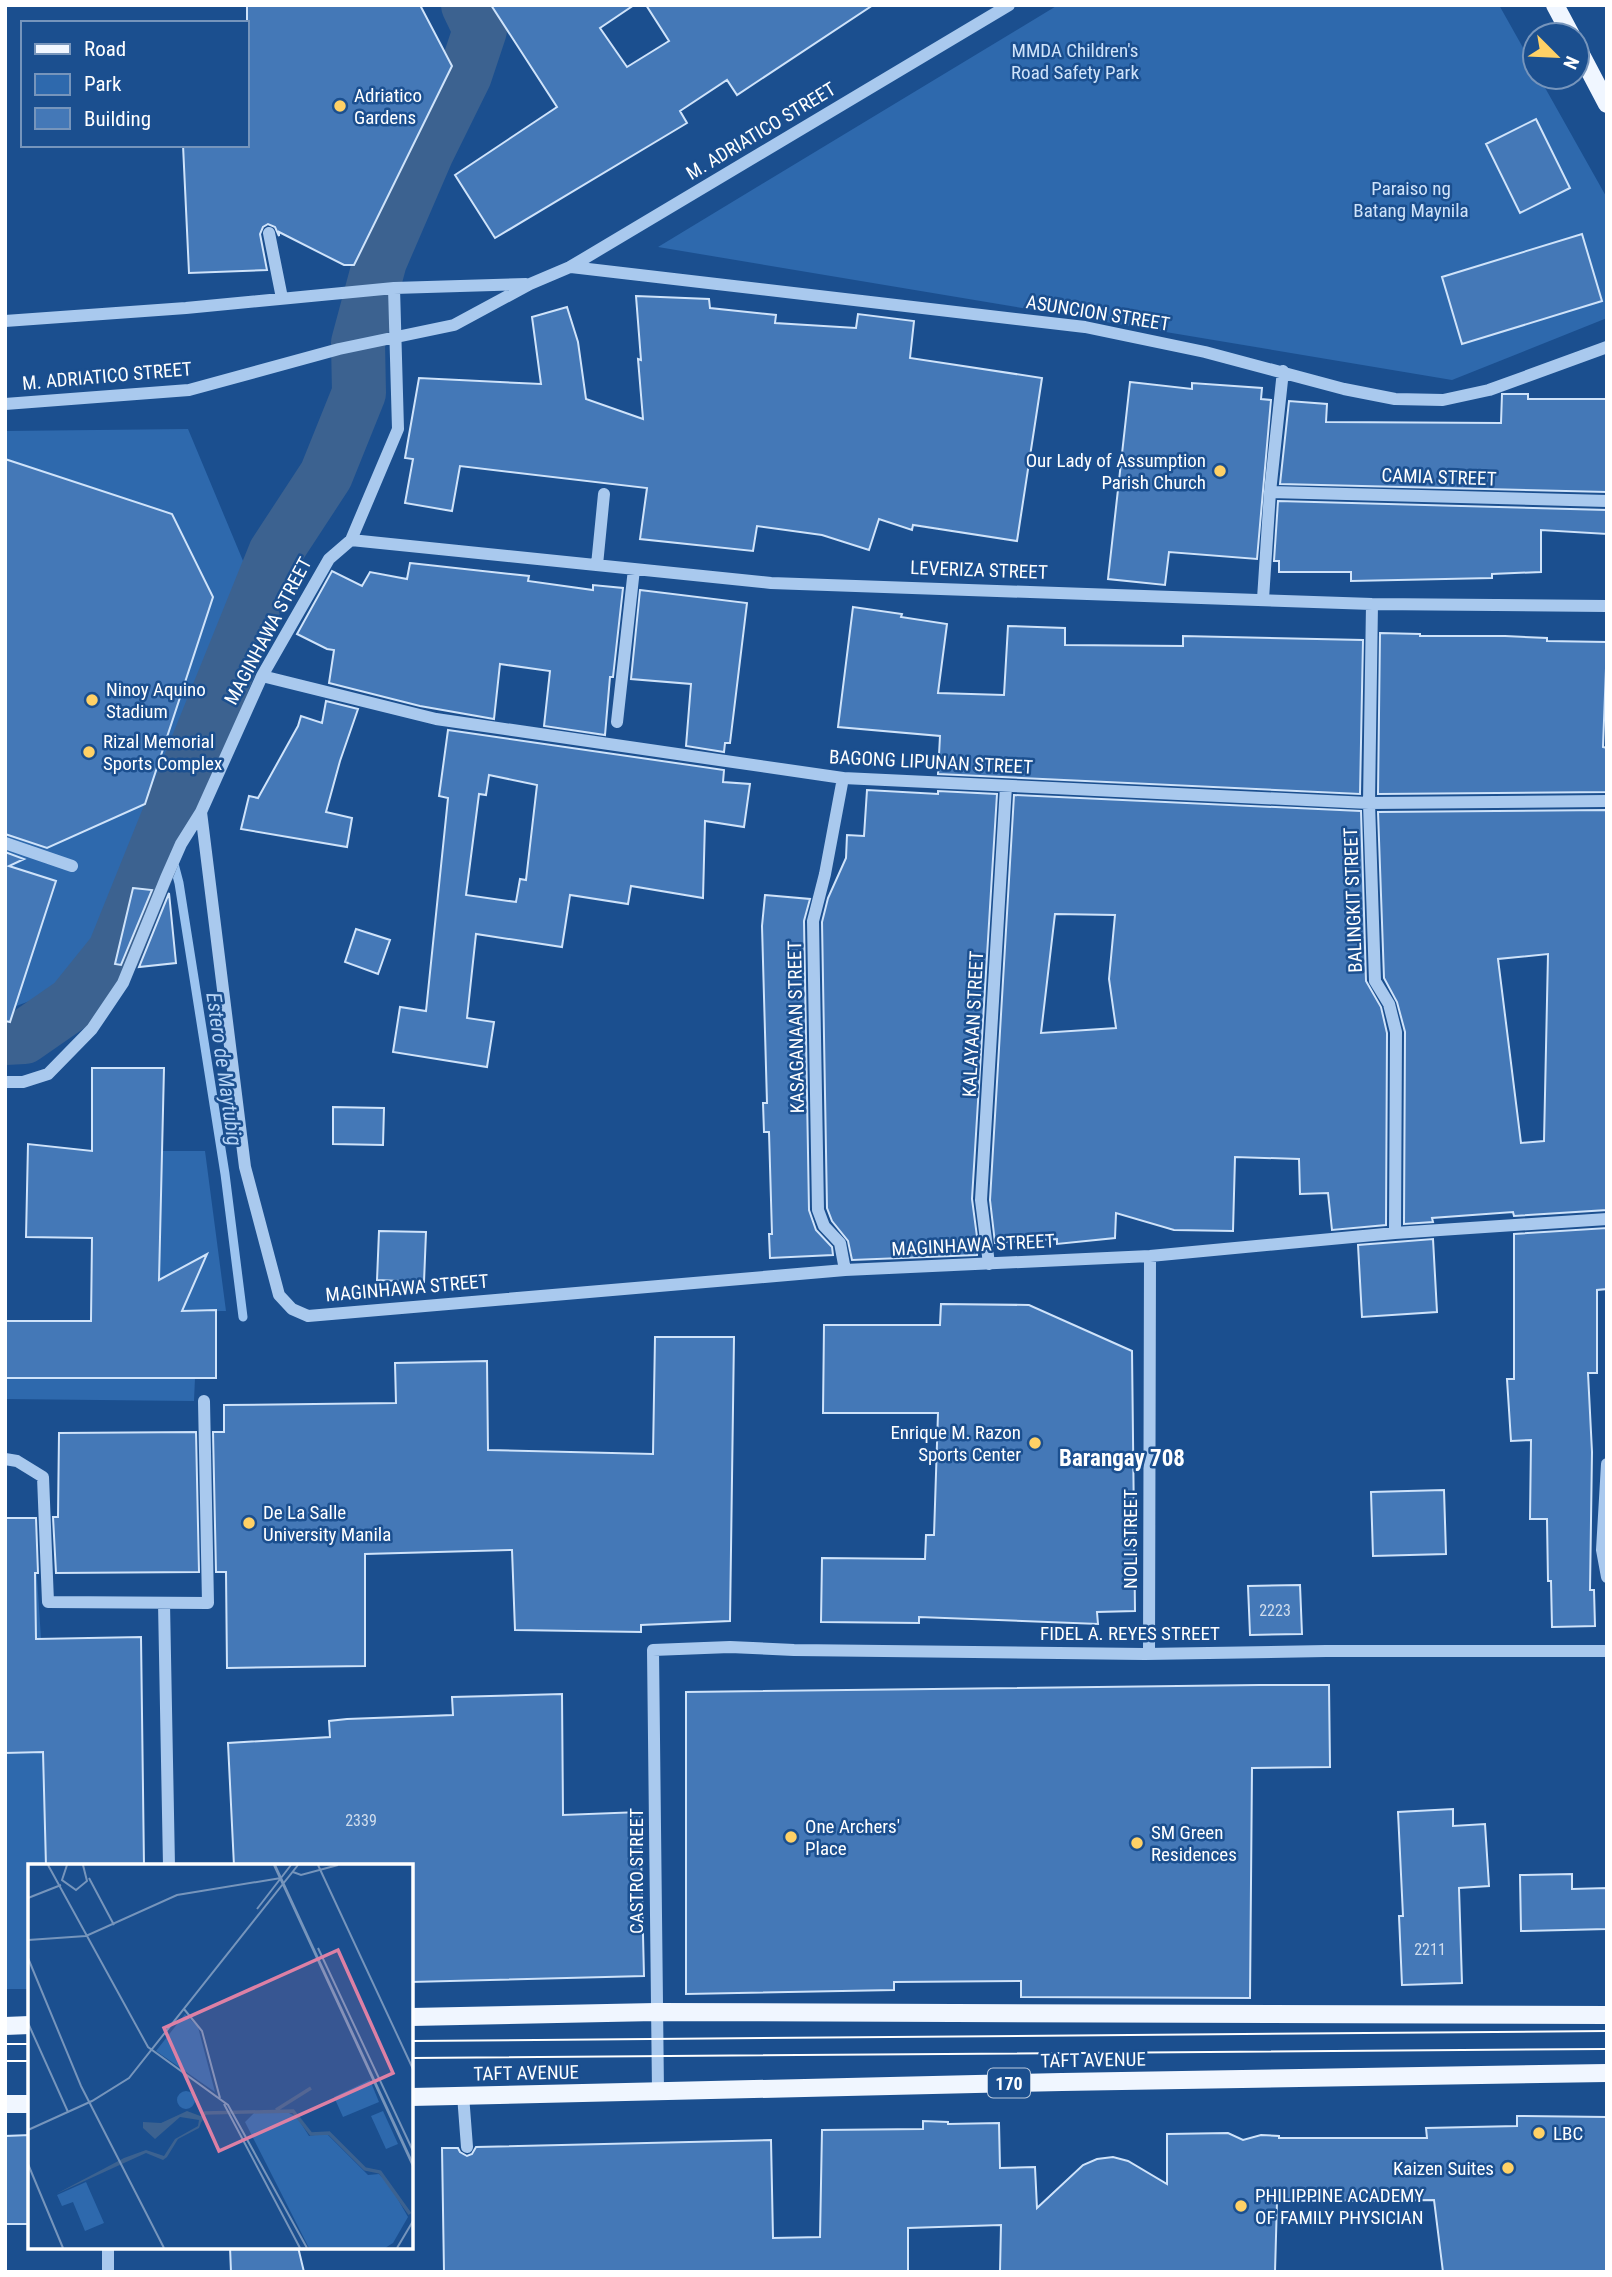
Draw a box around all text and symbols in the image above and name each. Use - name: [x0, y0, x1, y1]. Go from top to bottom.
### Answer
- legend: [21, 21, 248, 147]
- north arrow: [1521, 21, 1591, 91]
- text: Road: [84, 37, 126, 61]
- park label: MMDA Children's Road Safety Park: [1011, 39, 1139, 84]
- text: N: [1558, 53, 1584, 73]
- text: Park: [84, 72, 122, 96]
- street label: M. ADRIATICO STREET: [682, 77, 840, 185]
- place label: Adriatico Gardens: [354, 84, 422, 129]
- marker: Adriatico Gardens: [332, 98, 348, 114]
- text: Building: [84, 107, 151, 131]
- park label: Paraiso ng Batang Maynila: [1353, 177, 1469, 222]
- street label: ASUNCION STREET: [1025, 290, 1172, 336]
- street label: M. ADRIATICO STREET: [21, 357, 193, 395]
- place label: Our Lady of Assumption Parish Church: [1026, 449, 1206, 494]
- marker: Our Lady of Assumption Parish Church: [1212, 463, 1228, 479]
- street label: CAMIA STREET: [1381, 463, 1497, 491]
- street label: MAGINHAWA STREET: [219, 553, 317, 709]
- street label: LEVERIZA STREET: [910, 556, 1048, 584]
- place label: Ninoy Aquino Stadium: [106, 678, 206, 723]
- marker: Ninoy Aquino Stadium: [84, 692, 100, 708]
- place label: Rizal Memorial Sports Complex: [103, 730, 222, 775]
- marker: Rizal Memorial Sports Complex: [81, 744, 97, 760]
- street label: BAGONG LIPUNAN STREET: [829, 745, 1034, 779]
- street label: BALINGKIT STREET: [1339, 827, 1367, 973]
- street label: KASAGANAAN STREET: [783, 940, 809, 1114]
- street label: KALAYAAN STREET: [958, 950, 988, 1098]
- water label: Estero de Maytubig: [201, 991, 247, 1147]
- street label: MAGINHAWA STREET: [891, 1229, 1055, 1261]
- street label: MAGINHAWA STREET: [325, 1269, 490, 1307]
- place label: Enrique M. Razon Sports Center: [890, 1421, 1021, 1466]
- marker: Enrique M. Razon Sports Center: [1027, 1435, 1043, 1451]
- district label: Barangay 708: [1059, 1445, 1185, 1472]
- street label: NOLI STREET: [1119, 1489, 1142, 1589]
- place label: De La Salle University Manila: [263, 1501, 391, 1546]
- marker: De La Salle University Manila: [241, 1515, 257, 1531]
- house number: 2223: [1259, 1601, 1291, 1620]
- street label: FIDEL A. REYES STREET: [1040, 1622, 1220, 1645]
- street label: CASTRO STREET: [625, 1808, 648, 1934]
- house number: 2339: [345, 1811, 377, 1830]
- place label: One Archers' Place: [805, 1815, 900, 1860]
- place label: SM Green Residences: [1151, 1821, 1237, 1866]
- marker: One Archers' Place: [783, 1829, 799, 1845]
- marker: SM Green Residences: [1129, 1835, 1145, 1851]
- inset map: [28, 1864, 413, 2249]
- house number: 2211: [1414, 1940, 1446, 1959]
- street label: TAFT AVENUE: [1040, 2048, 1146, 2072]
- street label: TAFT AVENUE: [473, 2061, 579, 2085]
- road number: 170: [988, 2068, 1030, 2098]
- place label: LBC: [1553, 2122, 1583, 2145]
- marker: LBC: [1531, 2125, 1547, 2141]
- place label: Kaizen Suites: [1393, 2157, 1494, 2180]
- marker: Kaizen Suites: [1500, 2160, 1516, 2176]
- place label: PHILIPPINE ACADEMY OF FAMILY PHYSICIAN: [1255, 2184, 1424, 2229]
- marker: PHILIPPINE ACADEMY OF FAMILY PHYSICIAN: [1233, 2198, 1249, 2214]

